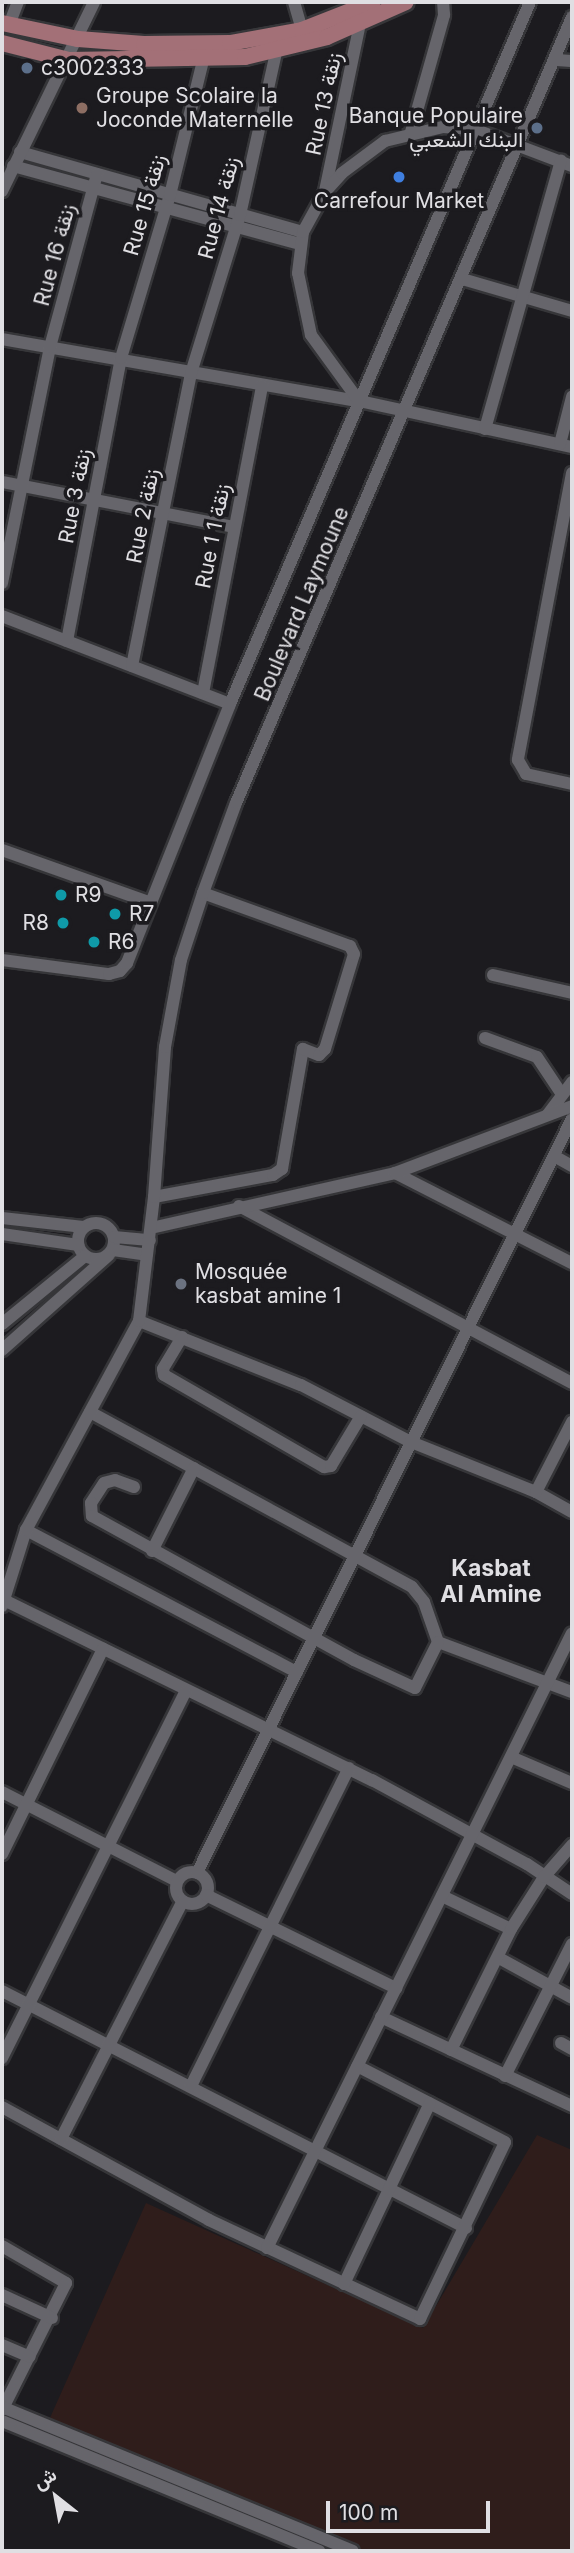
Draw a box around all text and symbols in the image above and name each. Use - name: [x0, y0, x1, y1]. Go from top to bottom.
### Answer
- street label: Rue 13 زنقة: [301, 50, 347, 158]
- place label: c3002333: [41, 55, 144, 81]
- marker: c3002333: [19, 60, 35, 76]
- place label: Groupe Scolaire la Joconde Maternelle: [96, 83, 294, 133]
- marker: Groupe Scolaire la Joconde Maternelle: [74, 100, 90, 116]
- place label: Banque Populaire البنك الشعبي: [349, 103, 523, 153]
- marker: Banque Populaire البنك الشعبي: [529, 120, 545, 136]
- street label: Rue 15 زنقة: [119, 151, 171, 259]
- street label: Rue 14 زنقة: [193, 154, 245, 262]
- marker: Carrefour Market: [391, 169, 407, 185]
- place label: Carrefour Market: [314, 188, 484, 214]
- street label: Rue 16 زنقة: [29, 201, 81, 309]
- street label: Rue 3 زنقة: [53, 446, 97, 546]
- street label: Rue 2 زنقة: [121, 467, 165, 565]
- street label: Rue 1 زنقة 1: [191, 482, 235, 590]
- street label: Boulevard Laymoune: [250, 503, 354, 705]
- place label: R9: [75, 882, 102, 908]
- marker: R9: [53, 887, 69, 903]
- place label: R7: [129, 901, 154, 927]
- marker: R7: [107, 906, 123, 922]
- place label: R8: [22, 910, 49, 936]
- marker: R8: [55, 915, 71, 931]
- place label: R6: [108, 929, 135, 955]
- marker: R6: [86, 934, 102, 950]
- place label: Mosquée kasbat amine 1: [195, 1259, 341, 1309]
- marker: Mosquée kasbat amine 1: [173, 1276, 189, 1292]
- district label: Kasbat Al Amine: [440, 1554, 542, 1608]
- north arrow: [21, 2462, 91, 2532]
- text: ش: [29, 2463, 61, 2494]
- scale bar: [329, 2486, 494, 2530]
- text: 100 m: [339, 2500, 398, 2525]

